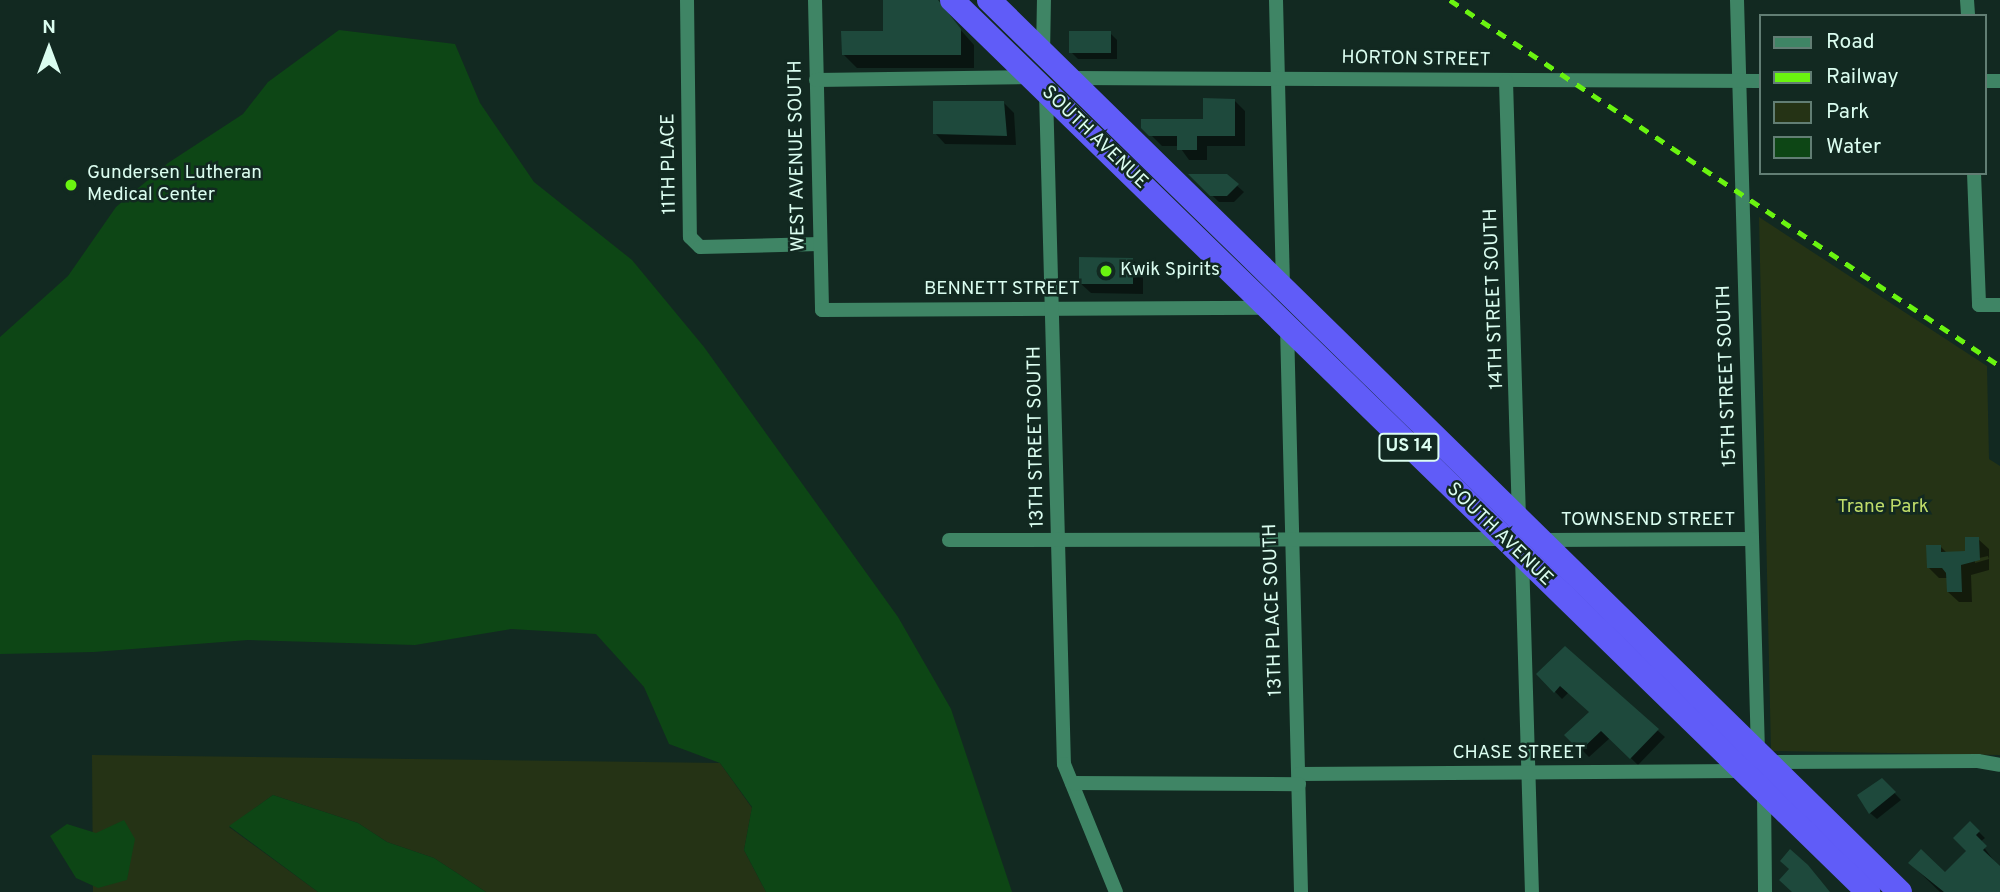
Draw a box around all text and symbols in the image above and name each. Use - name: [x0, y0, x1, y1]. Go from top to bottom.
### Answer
- north arrow: [14, 14, 84, 84]
- legend: [1758, 14, 1986, 175]
- text: N: [42, 16, 56, 40]
- text: Road: [1826, 29, 1875, 56]
- street label: HORTON STREET: [1341, 47, 1491, 73]
- street label: WEST AVENUE SOUTH: [785, 59, 811, 253]
- text: Railway: [1826, 64, 1899, 91]
- street label: SOUTH AVENUE: [1036, 81, 1152, 195]
- text: Park: [1826, 99, 1869, 126]
- street label: 11TH PLACE: [658, 113, 682, 215]
- text: Water: [1826, 134, 1881, 161]
- place label: Gundersen Lutheran Medical Center: [87, 163, 262, 207]
- marker: Gundersen Lutheran Medical Center: [61, 175, 81, 195]
- street label: 14TH STREET SOUTH: [1480, 208, 1510, 390]
- place label: Kwik Spirits: [1120, 260, 1220, 282]
- marker: Kwik Spirits: [1098, 263, 1114, 279]
- street label: BENNETT STREET: [924, 279, 1080, 301]
- street label: 15TH STREET SOUTH: [1713, 284, 1743, 468]
- street label: 13TH STREET SOUTH: [1024, 346, 1050, 528]
- road number: US 14: [1378, 432, 1440, 462]
- street label: SOUTH AVENUE: [1441, 478, 1557, 592]
- park label: Trane Park: [1837, 497, 1929, 519]
- street label: TOWNSEND STREET: [1561, 510, 1735, 532]
- street label: 13TH PLACE SOUTH: [1260, 523, 1288, 697]
- street label: CHASE STREET: [1452, 743, 1586, 765]

